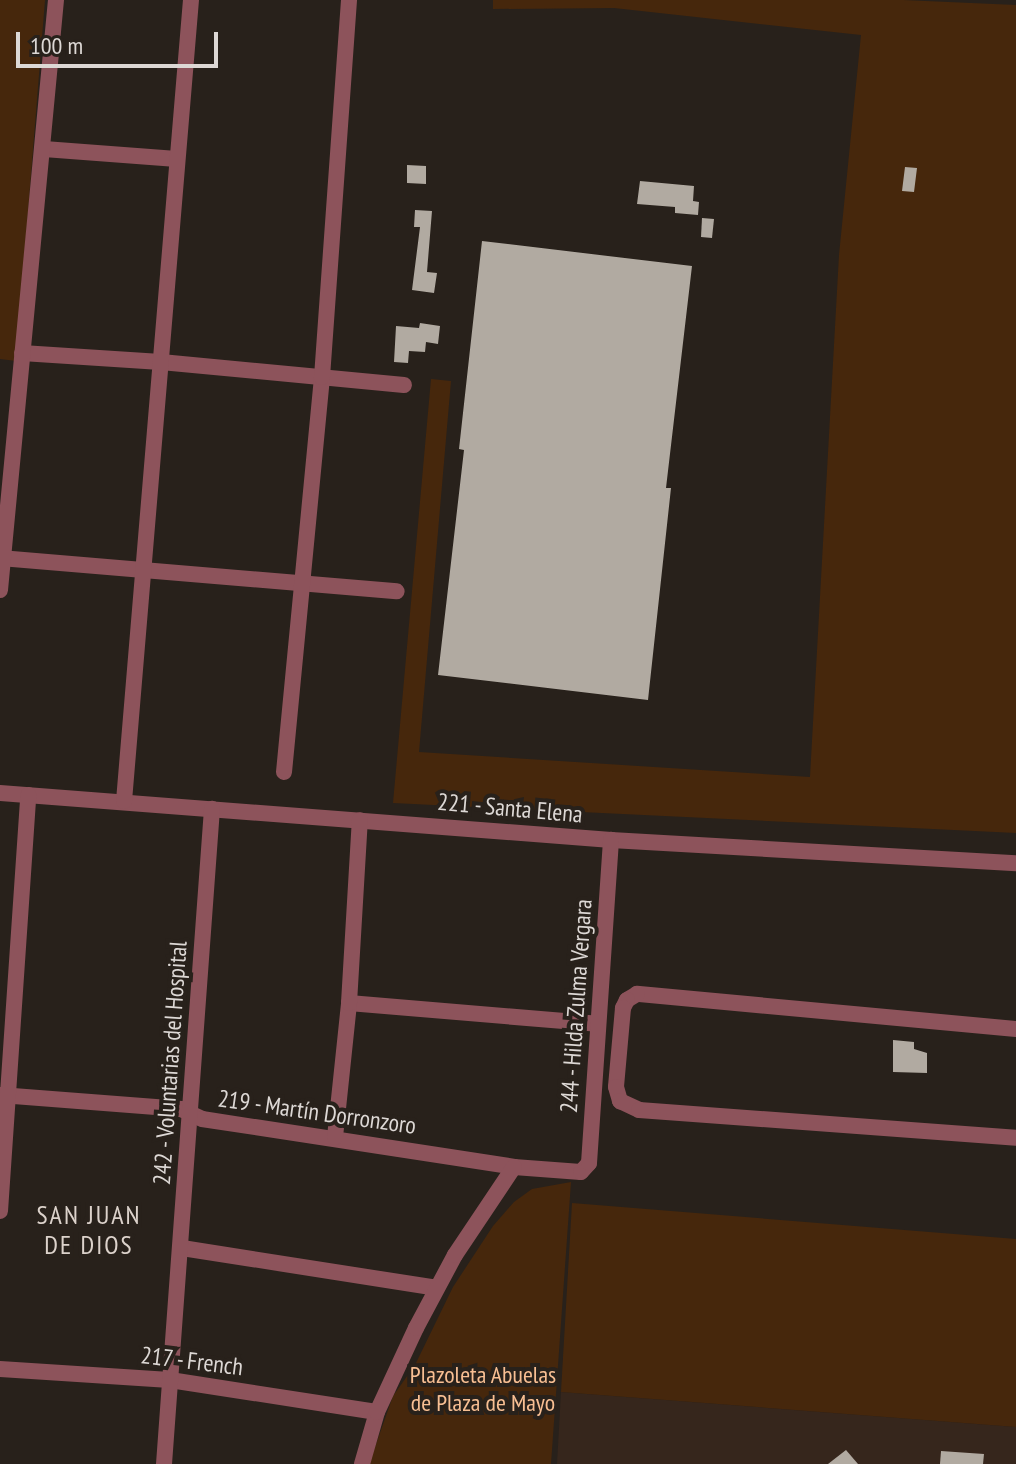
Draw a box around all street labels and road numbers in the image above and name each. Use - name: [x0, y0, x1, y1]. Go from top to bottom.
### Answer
- street label: 221 - Santa Elena: [435, 787, 585, 829]
- street label: 244 - Hilda Zulma Vergara: [554, 897, 598, 1115]
- street label: 242 - Voluntarias del Hospital: [147, 939, 193, 1187]
- street label: 219 - Martín Dorronzoro: [215, 1084, 419, 1140]
- street label: 217 - French: [138, 1340, 246, 1382]

